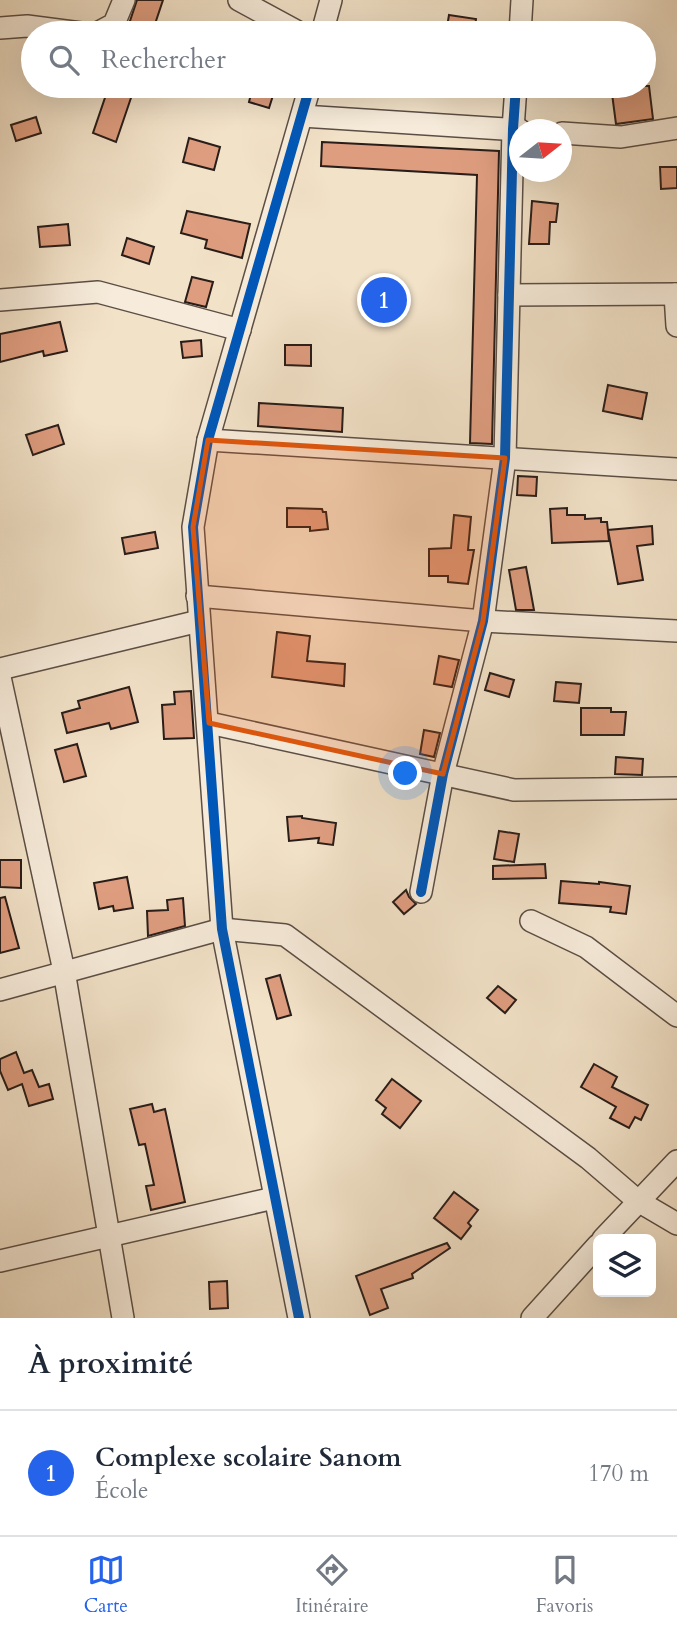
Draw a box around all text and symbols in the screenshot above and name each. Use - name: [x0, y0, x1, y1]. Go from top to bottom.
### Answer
- search box: [21, 21, 656, 98]
- icon: search: [45, 41, 83, 79]
- text: Rechercher: [101, 42, 226, 77]
- north arrow: [509, 119, 572, 182]
- pin: 1: [361, 274, 407, 326]
- your location: [388, 756, 422, 790]
- map controls: [593, 1234, 656, 1297]
- button: layers: [593, 1234, 656, 1297]
- text: À proximité: [28, 1343, 193, 1384]
- text: Complexe scolaire Sanom: [95, 1440, 402, 1475]
- text: 1: [45, 1458, 57, 1489]
- text: 170 m: [588, 1458, 649, 1489]
- text: École: [95, 1475, 148, 1506]
- tab: Carte: [84, 1551, 128, 1619]
- tab: Itinéraire: [295, 1551, 369, 1619]
- tab: Favoris: [536, 1551, 593, 1619]

